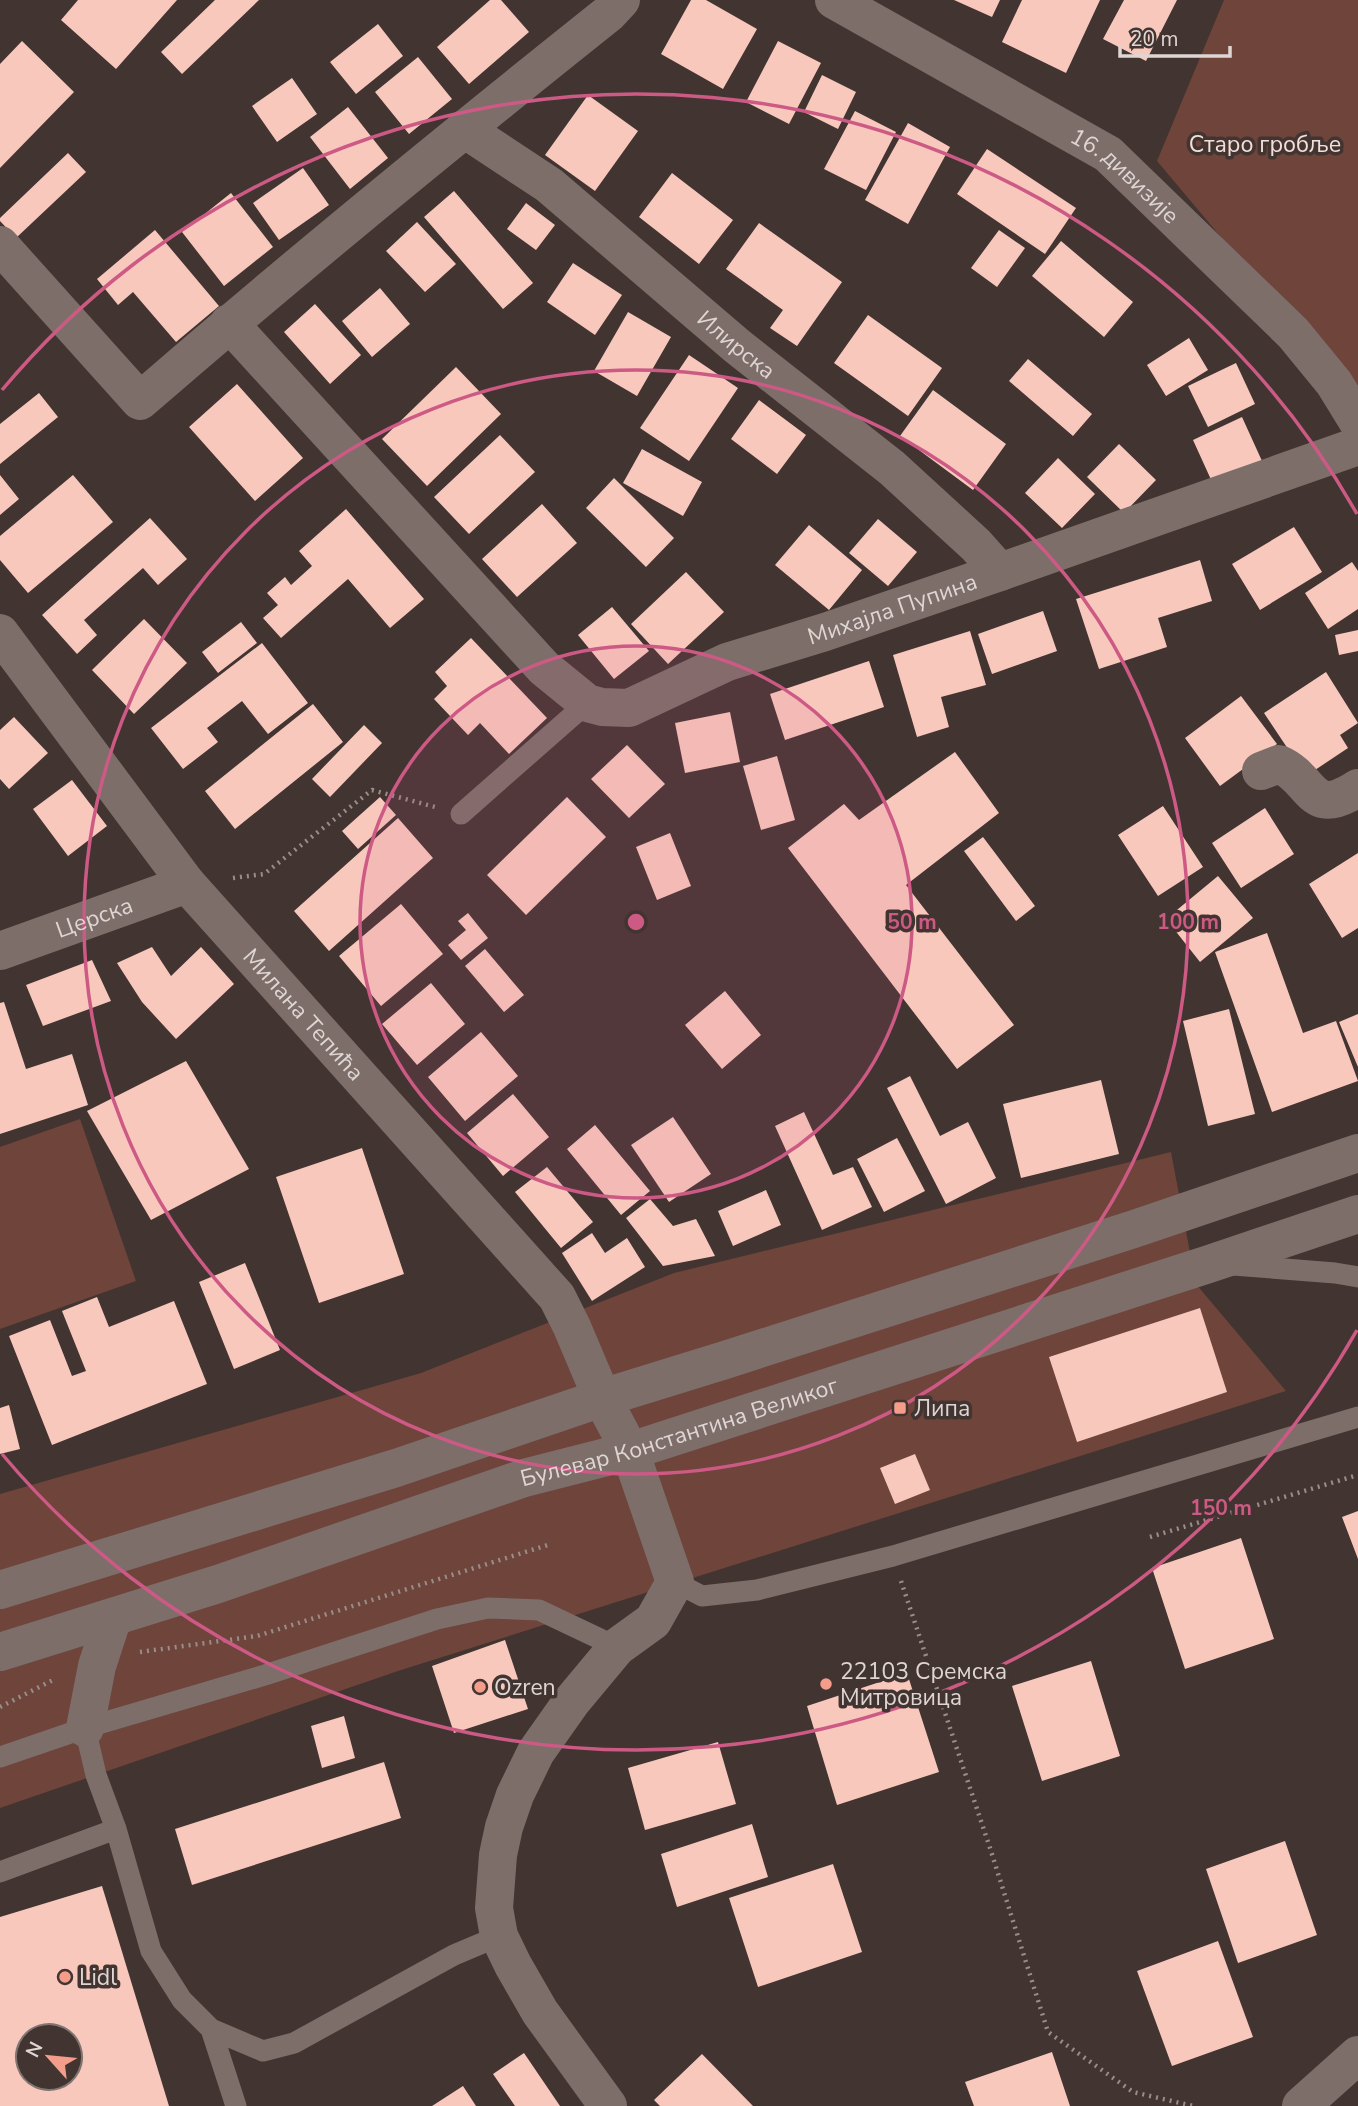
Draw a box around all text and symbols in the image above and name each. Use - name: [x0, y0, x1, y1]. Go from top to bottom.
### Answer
- scale bar: [1120, 14, 1230, 58]
- text: 20 m: [1130, 25, 1179, 53]
- street label: 16. дивизије: [1065, 121, 1186, 231]
- park label: Старо гробље: [1189, 129, 1341, 160]
- street label: Илирска: [691, 303, 782, 386]
- street label: Михајла Пупина: [804, 566, 981, 652]
- street label: Церска: [51, 889, 137, 945]
- text: 50 m: [887, 908, 937, 936]
- text: 100 m: [1157, 908, 1219, 936]
- centre of rings: [624, 910, 648, 934]
- street label: Милана Тепића: [236, 942, 371, 1087]
- street label: Булевар Константина Великог: [517, 1369, 842, 1494]
- place label: Липа: [914, 1393, 970, 1424]
- marker: Липа: [892, 1400, 908, 1416]
- text: 150 m: [1190, 1494, 1252, 1522]
- place label: 22103 Сремска Митровица: [840, 1656, 1007, 1713]
- place label: Ozren: [494, 1672, 556, 1703]
- marker: 22103 Сремска Митровица: [818, 1676, 834, 1692]
- marker: Ozren: [472, 1679, 488, 1695]
- place label: Lidl: [79, 1962, 117, 1993]
- marker: Lidl: [57, 1969, 73, 1985]
- north arrow: [14, 2022, 84, 2092]
- text: N: [20, 2037, 50, 2062]

